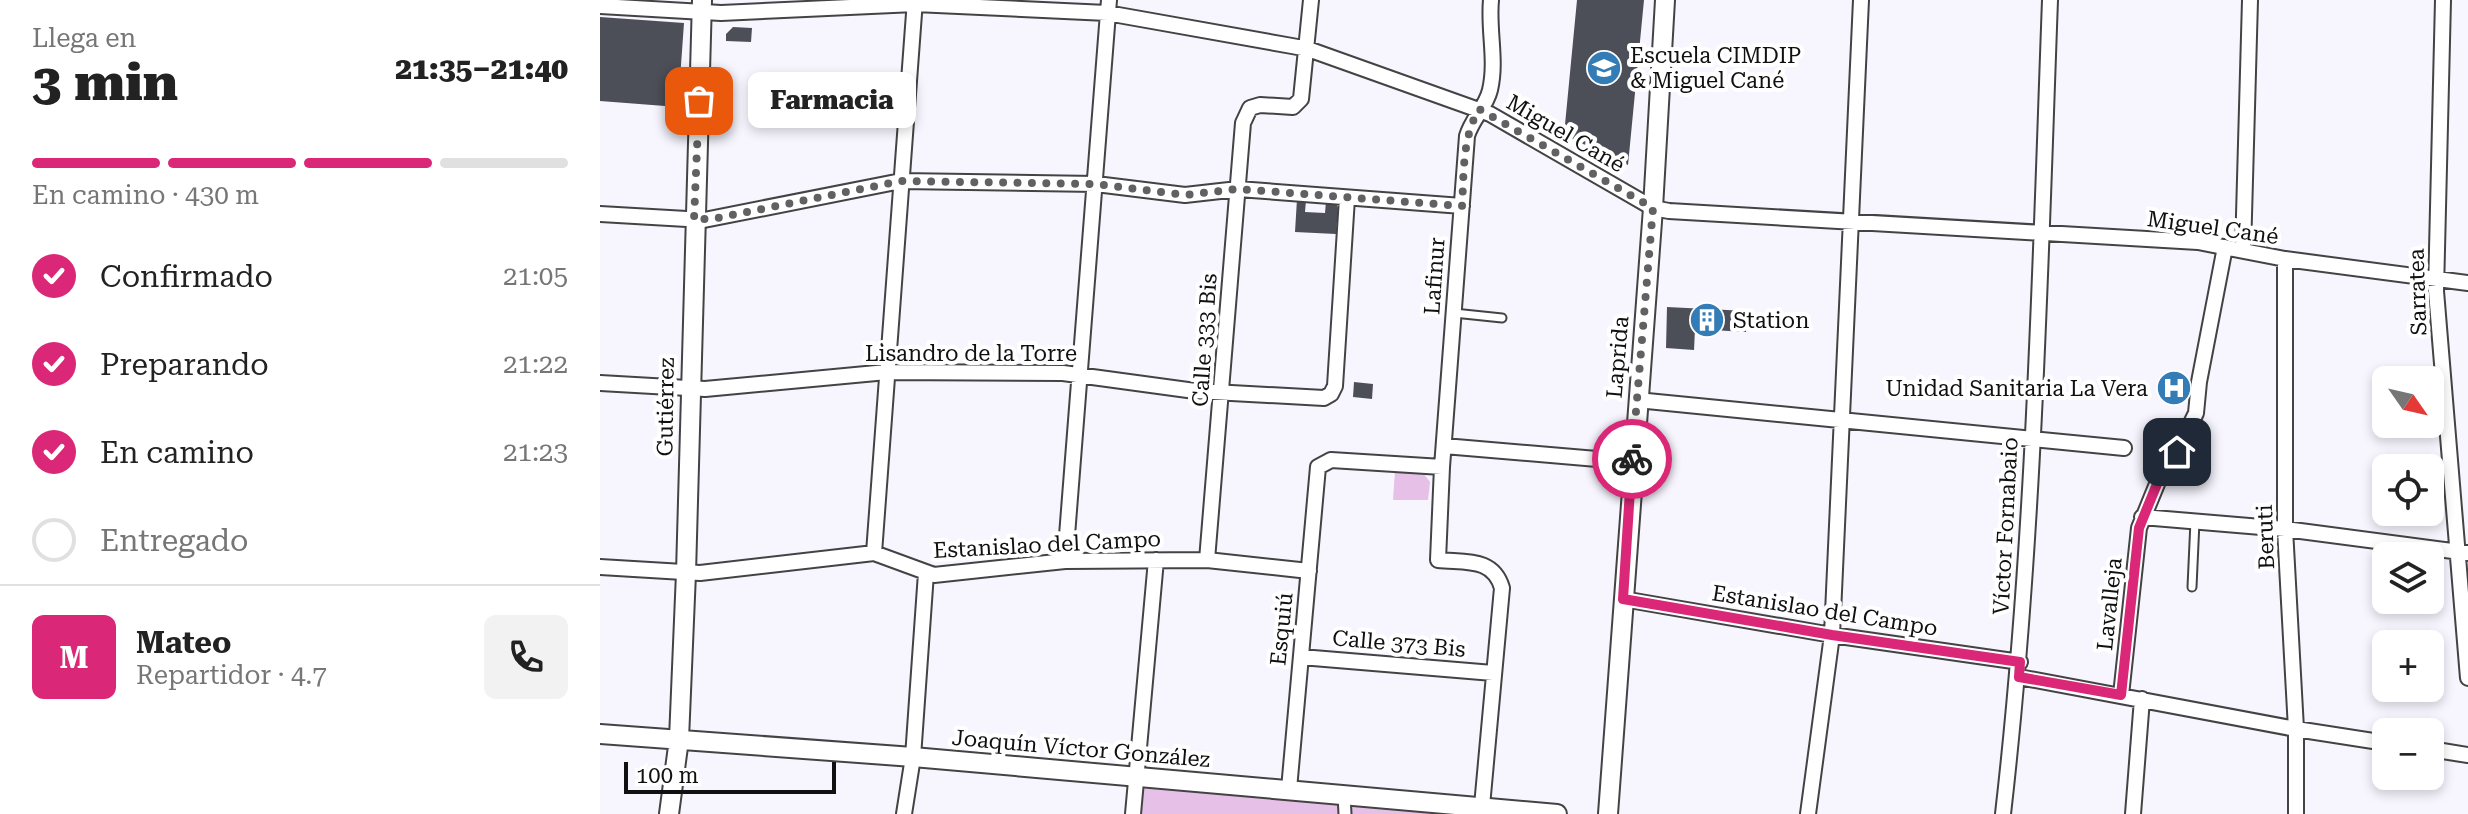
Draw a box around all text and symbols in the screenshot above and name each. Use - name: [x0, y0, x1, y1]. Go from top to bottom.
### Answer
- text: Llega en: [32, 23, 136, 53]
- place label: Escuela CIMDIP & Miguel Cané: [1630, 43, 1801, 93]
- school or university icon: Escuela CIMDIP & Miguel Cané: [1585, 49, 1623, 87]
- text: 21:35–21:40: [395, 51, 568, 86]
- text: 3 min: [32, 52, 178, 113]
- pin: [665, 67, 733, 135]
- callout: Farmacia: [747, 73, 915, 129]
- icon: bag: [677, 79, 721, 123]
- text: Farmacia: [770, 85, 894, 115]
- street label: Miguel Cané: [1502, 90, 1629, 177]
- text: En camino · 430 m: [32, 180, 259, 210]
- street label: Miguel Cané: [2146, 206, 2280, 249]
- street label: Lafinur: [1419, 237, 1450, 315]
- street label: Sarratea: [2403, 248, 2432, 336]
- icon: check: [32, 254, 76, 298]
- text: Confirmado: [100, 259, 273, 294]
- text: 21:05: [503, 261, 568, 291]
- street label: Calle 333 Bis: [1187, 272, 1222, 408]
- building icon: Station: [1688, 301, 1726, 339]
- place label: Station: [1733, 308, 1809, 333]
- street label: Laprida: [1601, 315, 1634, 399]
- street label: Lisandro de la Torre: [865, 341, 1077, 366]
- icon: check: [32, 342, 76, 386]
- text: Preparando: [100, 347, 269, 382]
- text: 21:22: [503, 349, 568, 379]
- street label: Gutiérrez: [652, 357, 679, 457]
- north arrow: [2372, 366, 2444, 438]
- map controls: [2372, 366, 2444, 790]
- hospital icon: Unidad Sanitaria La Vera: [2155, 369, 2193, 407]
- place label: Unidad Sanitaria La Vera: [1885, 376, 2148, 401]
- pin: [2143, 418, 2211, 486]
- courier: [1592, 419, 1672, 499]
- icon: check: [32, 430, 76, 474]
- icon: home: [2155, 430, 2199, 474]
- text: En camino: [100, 435, 254, 470]
- street label: Víctor Fornabaio: [1988, 436, 2023, 616]
- text: 21:23: [503, 437, 568, 467]
- icon: bike: [1610, 437, 1654, 481]
- button: locate: [2372, 454, 2444, 526]
- street label: Beruti: [2252, 504, 2279, 570]
- text: Entregado: [100, 523, 248, 558]
- street label: Estanislao del Campo: [932, 526, 1162, 563]
- button: layers: [2372, 542, 2444, 614]
- street label: Lavalleja: [2092, 556, 2127, 652]
- street label: Estanislao del Campo: [1710, 580, 1940, 641]
- street label: Esquiú: [1265, 591, 1298, 667]
- button: phone: [484, 615, 568, 699]
- text: Mateo: [136, 625, 231, 660]
- street label: Calle 373 Bis: [1331, 625, 1467, 662]
- button: +: [2372, 630, 2444, 702]
- text: M: [60, 640, 88, 675]
- text: Repartidor · 4.7: [136, 660, 327, 690]
- button: −: [2372, 718, 2444, 790]
- street label: Joaquín Víctor González: [951, 725, 1211, 772]
- scale bar: [624, 758, 836, 794]
- text: 100 m: [636, 763, 699, 788]

